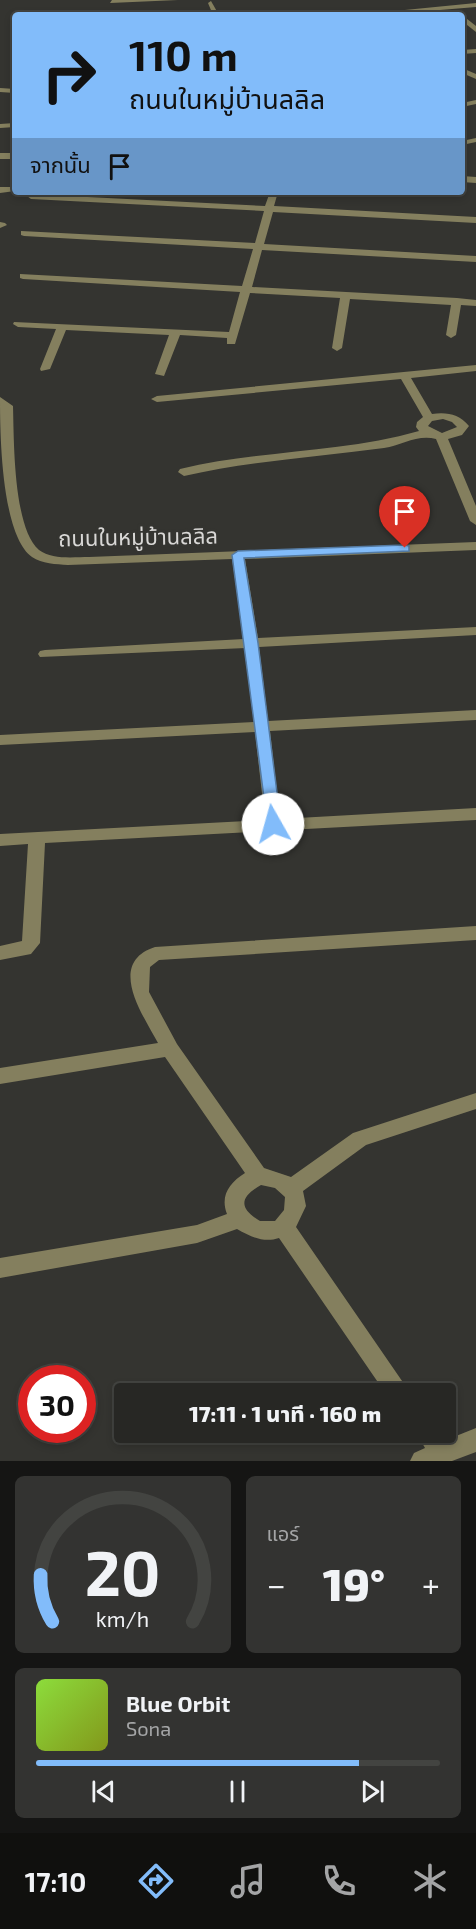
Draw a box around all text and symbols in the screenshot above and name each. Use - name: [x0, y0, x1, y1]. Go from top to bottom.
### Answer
- text: 110 m: [129, 29, 238, 79]
- icon: right: [30, 36, 108, 114]
- text: ถนนในหมู่บ้านลลิล: [129, 82, 325, 114]
- icon: arrive: [103, 150, 136, 183]
- text: จากนั้น: [30, 151, 91, 177]
- pin: [379, 486, 430, 548]
- icon: arrive: [388, 495, 421, 528]
- street label: ถนนในหมู่บ้านลลิล: [58, 522, 218, 552]
- position arrow: [241, 792, 305, 856]
- speed limit sign: 30: [18, 1365, 96, 1443]
- text: 17:11 · 1 นาที · 160 m: [189, 1400, 381, 1426]
- text: แอร์: [267, 1521, 299, 1545]
- text: 20: [85, 1534, 161, 1609]
- text: 19°: [323, 1556, 385, 1610]
- text: −: [267, 1564, 286, 1604]
- text: +: [422, 1564, 440, 1604]
- text: km/h: [96, 1606, 149, 1631]
- text: Blue Orbit: [126, 1690, 230, 1716]
- text: Sona: [126, 1716, 171, 1740]
- icon: previous: [87, 1775, 120, 1808]
- icon: pause: [221, 1775, 254, 1808]
- icon: next: [356, 1775, 389, 1808]
- icon: directions: [135, 1860, 177, 1902]
- icon: music: [227, 1860, 269, 1902]
- icon: phone: [318, 1860, 360, 1902]
- icon: climate: [409, 1860, 451, 1902]
- text: 17:10: [25, 1865, 86, 1897]

